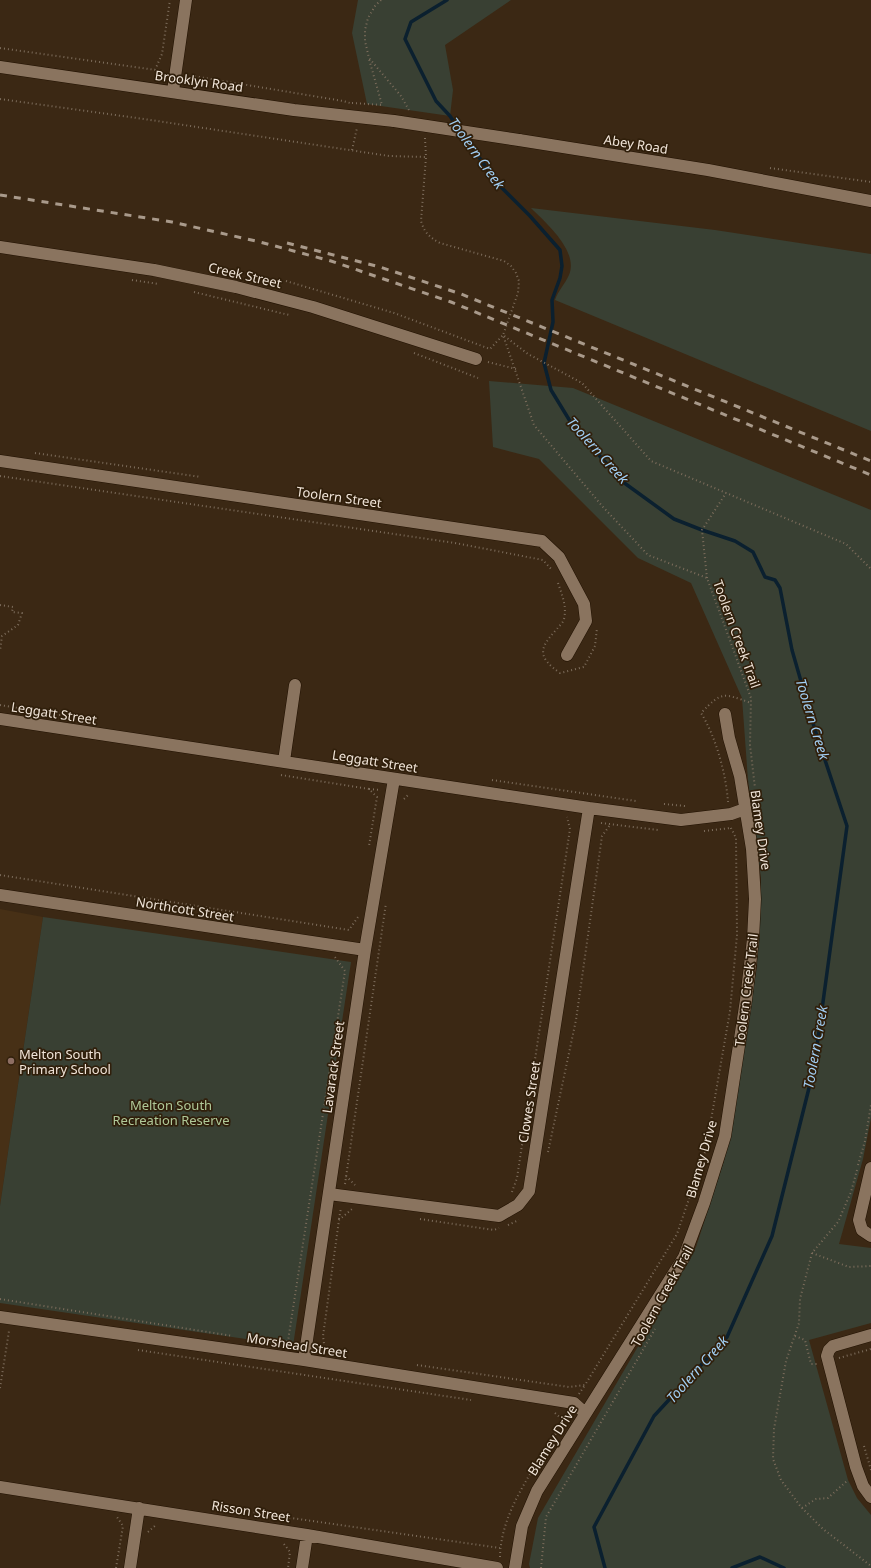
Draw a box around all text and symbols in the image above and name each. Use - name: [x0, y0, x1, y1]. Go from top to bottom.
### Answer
- street label: Brooklyn Road: [154, 66, 244, 96]
- water label: Toolern Creek: [445, 113, 510, 193]
- street label: Abey Road: [603, 130, 669, 158]
- street label: Creek Street: [207, 258, 284, 292]
- water label: Toolern Creek: [563, 412, 634, 488]
- street label: Toolern Street: [295, 482, 383, 512]
- street label: Toolern Creek Trail: [709, 578, 765, 690]
- water label: Toolern Creek: [792, 676, 835, 763]
- street label: Leggatt Street: [10, 697, 98, 729]
- street label: Leggatt Street: [331, 745, 419, 777]
- street label: Blamey Drive: [746, 789, 776, 871]
- street label: Northcott Street: [135, 892, 236, 926]
- street label: Toolern Creek Trail: [730, 933, 762, 1047]
- water label: Toolern Creek: [798, 1003, 832, 1090]
- street label: Lavarack Street: [318, 1019, 348, 1114]
- place label: Melton South Primary School: [19, 1045, 111, 1078]
- marker: Melton South Primary School: [6, 1056, 16, 1066]
- street label: Clowes Street: [514, 1059, 544, 1144]
- park label: Melton South Recreation Reserve: [112, 1096, 230, 1129]
- street label: Blamey Drive: [681, 1118, 721, 1200]
- street label: Toolern Creek Trail: [627, 1242, 697, 1350]
- street label: Morshead Street: [245, 1328, 349, 1362]
- water label: Toolern Creek: [662, 1331, 733, 1407]
- street label: Blamey Drive: [523, 1401, 581, 1479]
- street label: Risson Street: [210, 1496, 292, 1526]

